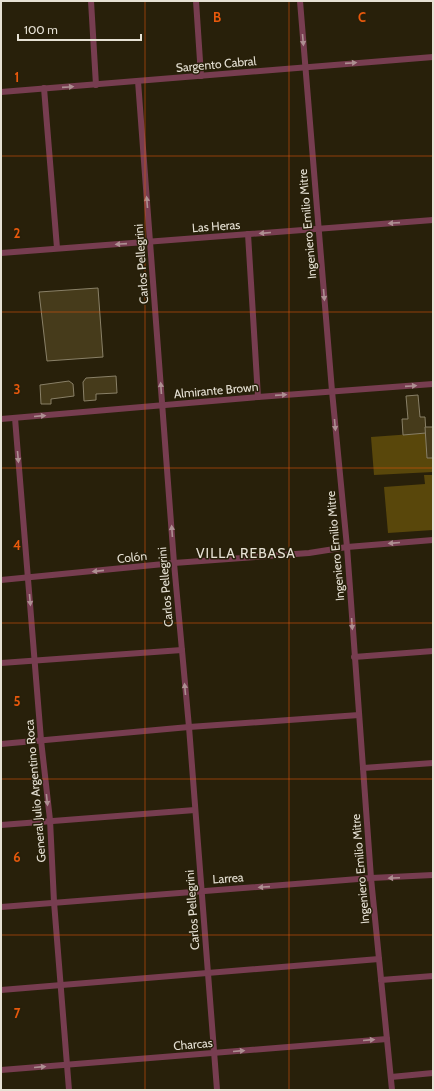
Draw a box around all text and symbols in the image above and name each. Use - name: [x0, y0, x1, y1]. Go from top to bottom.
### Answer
- text: B: [213, 9, 221, 25]
- text: C: [358, 9, 366, 25]
- scale bar: [18, 16, 141, 42]
- text: 100 m: [24, 22, 58, 37]
- one-way arrow: [300, 34, 306, 46]
- street label: Sargento Cabral: [175, 53, 257, 75]
- one-way arrow: [345, 59, 357, 66]
- text: 1: [15, 69, 19, 85]
- one-way arrow: [62, 83, 74, 90]
- street label: Ingeniero Emilio Mitre: [295, 168, 319, 280]
- one-way arrow: [144, 196, 151, 208]
- street label: Las Heras: [191, 217, 241, 235]
- one-way arrow: [388, 219, 400, 226]
- street label: Carlos Pellegrini: [131, 223, 151, 305]
- text: 2: [14, 225, 21, 241]
- one-way arrow: [259, 230, 271, 236]
- one-way arrow: [115, 240, 127, 247]
- one-way arrow: [321, 289, 328, 301]
- street label: Almirante Brown: [173, 379, 259, 401]
- text: 3: [13, 381, 21, 397]
- one-way arrow: [158, 382, 164, 394]
- one-way arrow: [405, 382, 417, 389]
- one-way arrow: [275, 392, 287, 399]
- one-way arrow: [34, 412, 46, 419]
- one-way arrow: [332, 418, 339, 431]
- one-way arrow: [15, 451, 22, 463]
- street label: Ingeniero Emilio Mitre: [323, 490, 347, 602]
- one-way arrow: [168, 525, 175, 537]
- text: 4: [13, 537, 21, 553]
- one-way arrow: [388, 540, 400, 547]
- district label: VILLA REBASA: [196, 544, 296, 562]
- street label: Carlos Pellegrini: [154, 546, 176, 628]
- street label: Colón: [116, 548, 148, 566]
- one-way arrow: [91, 568, 104, 574]
- one-way arrow: [27, 594, 33, 606]
- one-way arrow: [348, 618, 355, 630]
- one-way arrow: [182, 683, 189, 695]
- text: 5: [14, 693, 21, 709]
- street label: General Julio Argentino Roca: [21, 719, 49, 863]
- one-way arrow: [44, 794, 51, 806]
- street label: Ingeniero Emilio Mitre: [348, 813, 372, 925]
- text: 6: [13, 849, 21, 865]
- street label: Carlos Pellegrini: [182, 869, 202, 951]
- street label: Larrea: [212, 869, 244, 887]
- one-way arrow: [388, 874, 400, 881]
- one-way arrow: [258, 883, 270, 890]
- text: 7: [14, 1005, 21, 1021]
- street label: Charcas: [173, 1035, 213, 1053]
- one-way arrow: [363, 1037, 375, 1044]
- one-way arrow: [233, 1047, 245, 1054]
- one-way arrow: [34, 1063, 46, 1070]

